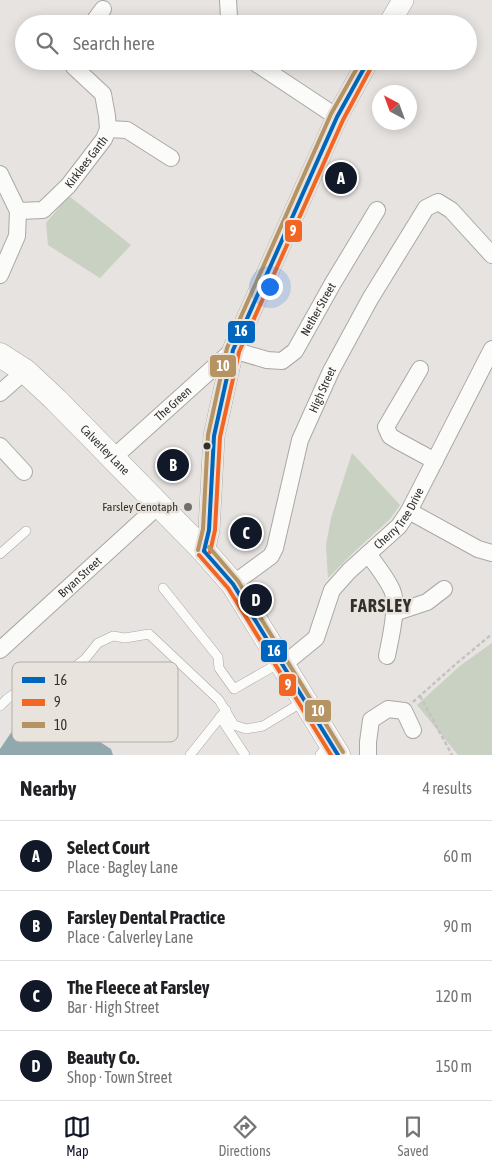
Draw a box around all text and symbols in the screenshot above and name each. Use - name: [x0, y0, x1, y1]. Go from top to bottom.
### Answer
- search box: [15, 15, 477, 70]
- icon: search: [33, 29, 61, 57]
- text: Search here: [73, 32, 155, 54]
- north arrow: [372, 85, 417, 130]
- street label: Kirklees Garth: [62, 133, 111, 191]
- pin: A: [325, 159, 357, 197]
- line badge: 9: [284, 219, 303, 243]
- text: 9: [290, 223, 297, 239]
- your location: [257, 274, 283, 300]
- street label: Nether Street: [298, 280, 339, 338]
- line badge: 16: [227, 320, 256, 344]
- text: 16: [234, 323, 248, 339]
- line badge: 10: [209, 354, 237, 378]
- text: 10: [216, 358, 230, 374]
- street label: High Street: [306, 364, 339, 415]
- street label: The Green: [152, 384, 194, 424]
- street label: Calverley Lane: [77, 422, 132, 478]
- unlabelled marker: [202, 441, 212, 451]
- pin: B: [157, 446, 189, 484]
- street label: Cherry Tree Drive: [371, 485, 427, 552]
- place label: Farsley Cenotaph: [102, 500, 178, 514]
- marker: Farsley Cenotaph: [182, 501, 194, 513]
- pin: C: [230, 514, 262, 552]
- street label: Bryan Street: [55, 554, 105, 600]
- pin: D: [240, 581, 272, 619]
- district label: FARSLEY: [350, 595, 412, 616]
- line badge: 16: [260, 639, 288, 663]
- text: 16: [267, 643, 281, 659]
- legend: [12, 662, 178, 742]
- text: 16: [54, 672, 68, 688]
- line badge: 9: [278, 673, 297, 697]
- text: 9: [285, 677, 292, 693]
- text: 9: [54, 694, 61, 710]
- line badge: 10: [304, 699, 332, 723]
- text: 10: [311, 703, 325, 719]
- text: 10: [54, 717, 68, 733]
- text: Nearby: [20, 776, 76, 800]
- text: 4 results: [422, 779, 472, 797]
- text: Select Court: [67, 836, 150, 858]
- text: A: [32, 847, 40, 865]
- text: 60 m: [443, 847, 472, 865]
- text: Place · Bagley Lane: [67, 858, 178, 876]
- text: Farsley Dental Practice: [67, 906, 225, 928]
- text: B: [32, 917, 40, 935]
- text: 90 m: [443, 917, 472, 935]
- text: Place · Calverley Lane: [67, 928, 193, 946]
- text: The Fleece at Farsley: [67, 976, 210, 998]
- text: C: [32, 987, 40, 1005]
- text: 120 m: [436, 987, 472, 1005]
- text: Bar · High Street: [67, 998, 159, 1016]
- text: Beauty Co.: [67, 1046, 139, 1068]
- text: D: [32, 1057, 40, 1075]
- text: 150 m: [436, 1057, 472, 1075]
- text: Shop · Town Street: [67, 1068, 172, 1086]
- tab: Map: [63, 1113, 91, 1159]
- tab: Directions: [218, 1113, 271, 1159]
- tab: Saved: [398, 1113, 429, 1159]

